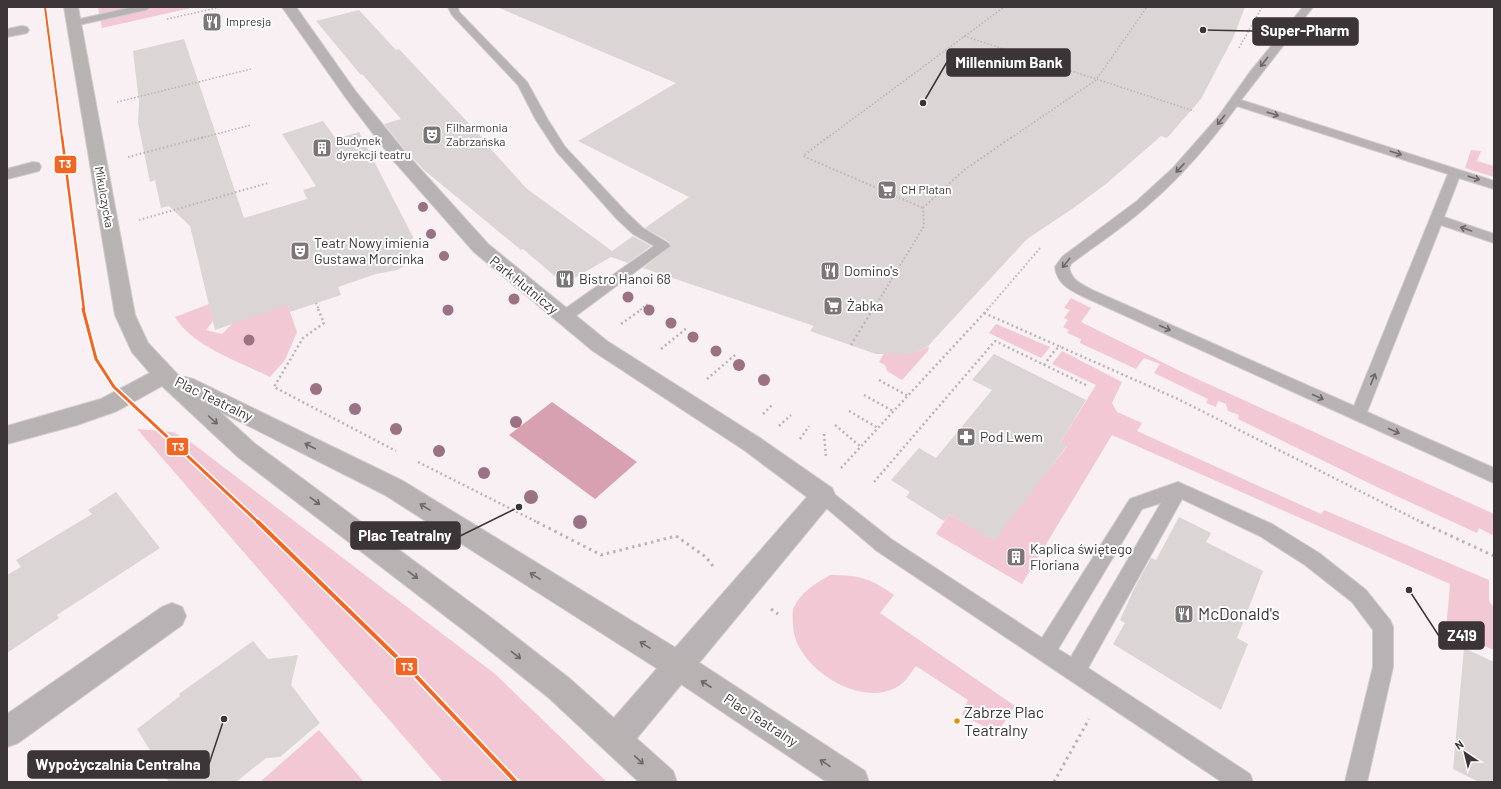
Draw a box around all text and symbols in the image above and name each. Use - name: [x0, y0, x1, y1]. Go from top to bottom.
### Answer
- restaurant icon: Impresja: [201, 11, 223, 33]
- place label: Impresja: [226, 14, 271, 28]
- callout: Super-Pharm: [1253, 18, 1358, 45]
- text: Super-Pharm: [1261, 21, 1349, 39]
- callout: Millennium Bank: [947, 49, 1070, 76]
- text: Millennium Bank: [955, 53, 1063, 71]
- one-way arrow: [1260, 56, 1269, 67]
- one-way arrow: [1266, 110, 1278, 118]
- one-way arrow: [1216, 115, 1225, 126]
- place label: Filharmonia Zabrzańska: [446, 120, 508, 148]
- theatre icon: Filharmonia Zabrzańska: [421, 124, 443, 146]
- place label: Budynek dyrekcji teatru: [336, 133, 411, 161]
- building icon: Budynek dyrekcji teatru: [311, 137, 333, 159]
- one-way arrow: [1390, 150, 1403, 157]
- line badge: T3: [54, 155, 77, 174]
- text: T3: [59, 157, 71, 170]
- one-way arrow: [1175, 162, 1184, 173]
- street label: Mikulczycka: [93, 165, 117, 229]
- one-way arrow: [1468, 175, 1480, 183]
- supermarket icon: CH Platan: [876, 179, 898, 201]
- place label: CH Platan: [901, 182, 951, 196]
- one-way arrow: [1459, 225, 1472, 232]
- place label: Teatr Nowy imienia Gustawa Morcinka: [314, 234, 429, 267]
- theatre icon: Teatr Nowy imienia Gustawa Morcinka: [289, 240, 311, 262]
- street label: Park Hutniczy: [487, 252, 562, 318]
- one-way arrow: [1062, 258, 1071, 268]
- restaurant icon: Domino's: [819, 260, 841, 282]
- place label: Domino's: [844, 262, 899, 279]
- restaurant icon: Bistro Hanoi 68: [554, 268, 576, 290]
- place label: Bistro Hanoi 68: [579, 270, 671, 287]
- supermarket icon: Żabka: [822, 295, 844, 317]
- place label: Żabka: [847, 297, 884, 314]
- one-way arrow: [1158, 325, 1170, 332]
- street label: Plac Teatralny: [172, 372, 256, 425]
- one-way arrow: [1369, 373, 1377, 385]
- one-way arrow: [1311, 393, 1323, 401]
- one-way arrow: [208, 415, 218, 425]
- pharmacy icon: Pod Lwem: [955, 426, 977, 448]
- place label: Pod Lwem: [980, 428, 1043, 445]
- one-way arrow: [1387, 428, 1399, 435]
- line badge: T3: [166, 437, 189, 456]
- text: T3: [172, 440, 184, 453]
- one-way arrow: [305, 442, 317, 449]
- one-way arrow: [309, 497, 320, 505]
- one-way arrow: [420, 503, 431, 511]
- callout: Plac Teatralny: [351, 522, 460, 549]
- text: Plac Teatralny: [358, 526, 452, 544]
- place label: Kaplica świętego Floriana: [1030, 540, 1132, 573]
- building icon: Kaplica świętego Floriana: [1005, 546, 1027, 568]
- one-way arrow: [408, 571, 419, 580]
- one-way arrow: [530, 572, 541, 580]
- restaurant icon: McDonald's: [1173, 603, 1195, 625]
- place label: McDonald's: [1198, 603, 1280, 623]
- callout: Z419: [1439, 622, 1484, 649]
- text: Z419: [1447, 626, 1477, 644]
- one-way arrow: [640, 641, 651, 649]
- one-way arrow: [511, 650, 522, 659]
- line badge: T3: [395, 657, 418, 676]
- text: T3: [401, 660, 413, 673]
- one-way arrow: [700, 679, 712, 687]
- street label: Plac Teatralny: [721, 689, 802, 750]
- place label: Zabrze Plac Teatralny: [964, 702, 1044, 739]
- marker: Zabrze Plac Teatralny: [952, 716, 962, 726]
- north arrow: [1445, 733, 1485, 773]
- text: N: [1452, 737, 1466, 752]
- callout: Wypożyczalnia Centralna: [28, 751, 209, 778]
- text: Wypożyczalnia Centralna: [35, 755, 201, 773]
- one-way arrow: [634, 756, 644, 765]
- one-way arrow: [820, 759, 831, 767]

